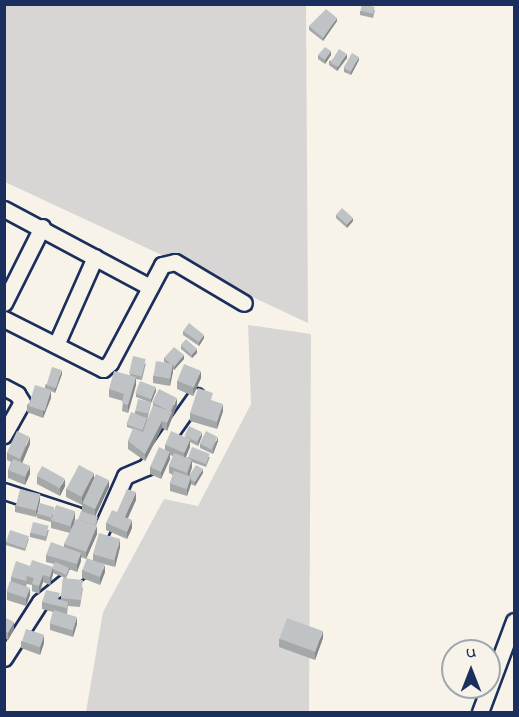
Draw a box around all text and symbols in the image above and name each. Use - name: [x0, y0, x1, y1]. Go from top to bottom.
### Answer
- north arrow: [441, 639, 501, 699]
- text: U: [466, 641, 476, 665]

